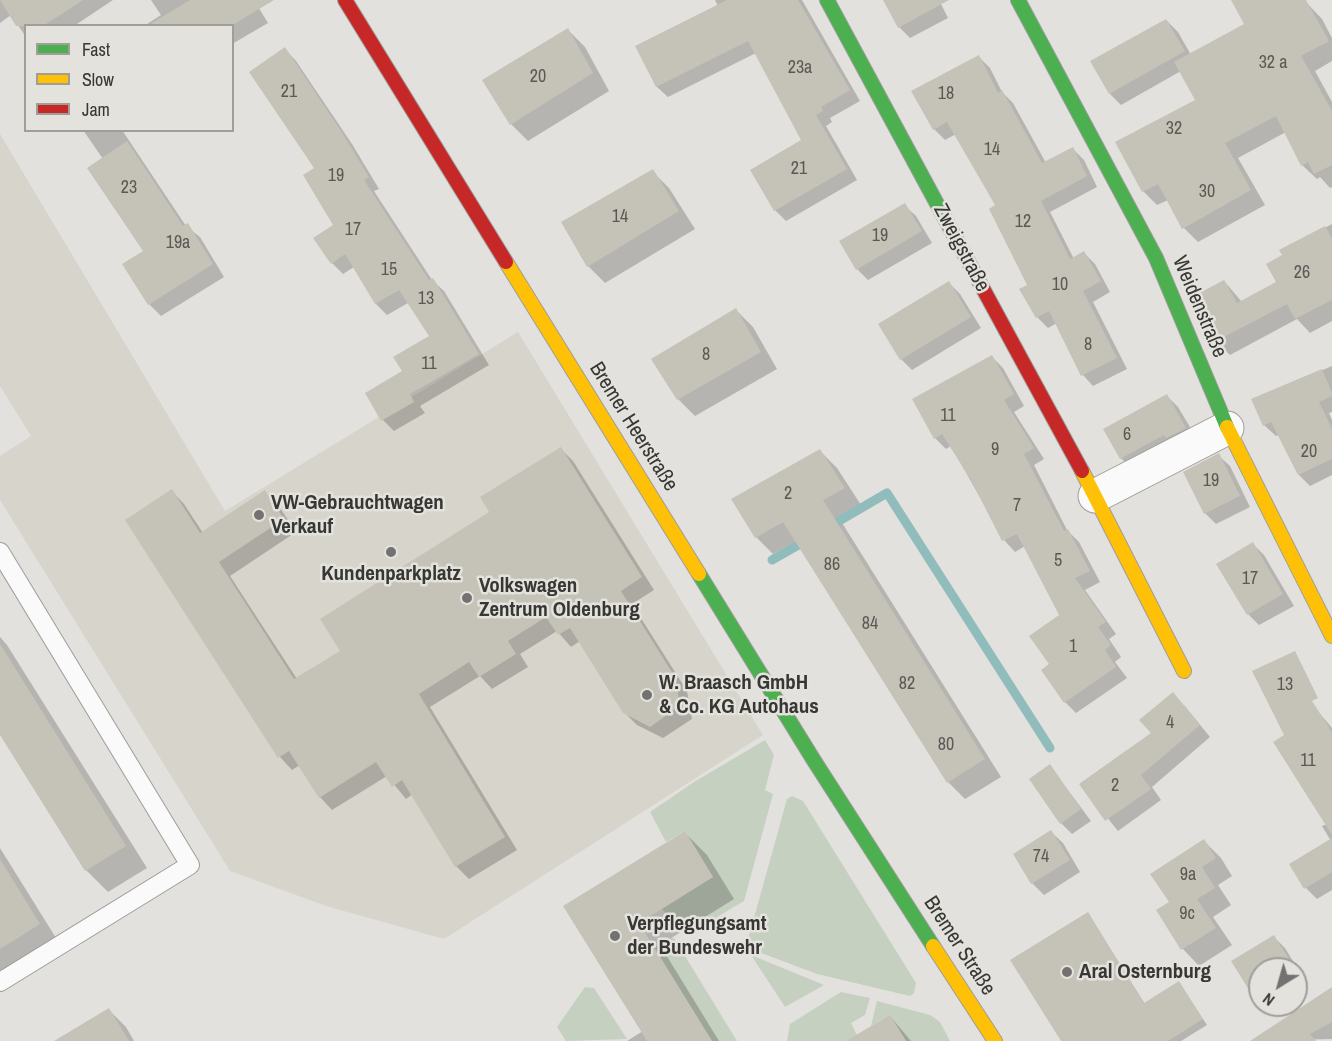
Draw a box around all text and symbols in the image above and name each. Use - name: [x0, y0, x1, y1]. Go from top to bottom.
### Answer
- legend: [24, 24, 234, 132]
- text: Fast: [82, 37, 110, 62]
- house number: 32 a: [1259, 52, 1287, 74]
- house number: 23a: [788, 57, 812, 79]
- house number: 20: [530, 66, 546, 88]
- text: Slow: [82, 67, 114, 92]
- house number: 21: [281, 81, 297, 103]
- house number: 18: [938, 83, 954, 105]
- text: Jam: [82, 97, 110, 122]
- house number: 32: [1166, 118, 1182, 140]
- house number: 14: [984, 139, 1000, 161]
- house number: 21: [791, 158, 807, 180]
- house number: 19: [328, 165, 344, 187]
- house number: 23: [121, 177, 137, 199]
- house number: 30: [1199, 181, 1215, 203]
- street label: Zweigstraße: [927, 200, 995, 296]
- house number: 14: [612, 206, 628, 228]
- house number: 12: [1015, 211, 1031, 233]
- house number: 17: [345, 219, 361, 241]
- house number: 19: [872, 225, 888, 247]
- house number: 19a: [166, 232, 190, 254]
- street label: Weidenstraße: [1166, 252, 1232, 362]
- house number: 15: [381, 259, 397, 281]
- house number: 26: [1294, 262, 1310, 284]
- house number: 10: [1052, 274, 1068, 296]
- house number: 13: [418, 288, 434, 310]
- house number: 8: [1084, 334, 1092, 356]
- house number: 8: [702, 344, 710, 366]
- house number: 11: [421, 353, 437, 375]
- street label: Bremer Heerstraße: [583, 358, 683, 496]
- house number: 11: [940, 405, 956, 427]
- house number: 6: [1123, 424, 1131, 446]
- house number: 9: [991, 439, 999, 461]
- house number: 20: [1301, 441, 1317, 463]
- house number: 19: [1203, 470, 1219, 492]
- house number: 2: [784, 483, 792, 505]
- place label: VW-Gebrauchtwagen Verkauf: [271, 490, 444, 540]
- house number: 7: [1013, 495, 1021, 517]
- marker: VW-Gebrauchtwagen Verkauf: [252, 508, 266, 522]
- marker: Kundenparkplatz: [384, 545, 398, 559]
- house number: 5: [1054, 550, 1062, 572]
- house number: 86: [824, 554, 840, 576]
- place label: Kundenparkplatz: [321, 561, 461, 587]
- house number: 17: [1242, 568, 1258, 590]
- place label: Volkswagen Zentrum Oldenburg: [479, 573, 640, 623]
- marker: Volkswagen Zentrum Oldenburg: [460, 591, 474, 605]
- house number: 84: [862, 613, 878, 635]
- house number: 1: [1069, 636, 1077, 658]
- place label: W. Braasch GmbH & Co. KG Autohaus: [659, 670, 819, 720]
- house number: 82: [899, 673, 915, 695]
- house number: 13: [1277, 674, 1293, 696]
- marker: W. Braasch GmbH & Co. KG Autohaus: [640, 688, 654, 702]
- house number: 4: [1166, 712, 1174, 734]
- house number: 80: [938, 734, 954, 756]
- house number: 11: [1300, 750, 1316, 772]
- house number: 2: [1111, 775, 1119, 797]
- house number: 74: [1033, 846, 1049, 868]
- house number: 9a: [1180, 864, 1196, 886]
- street label: Bremer Straße: [918, 892, 1000, 1000]
- house number: 9c: [1179, 903, 1195, 925]
- place label: Verpflegungsamt der Bundeswehr: [627, 911, 766, 961]
- marker: Verpflegungsamt der Bundeswehr: [608, 929, 622, 943]
- north arrow: [1248, 957, 1308, 1017]
- place label: Aral Osternburg: [1079, 959, 1211, 985]
- marker: Aral Osternburg: [1060, 965, 1074, 979]
- text: N: [1258, 988, 1279, 1011]

